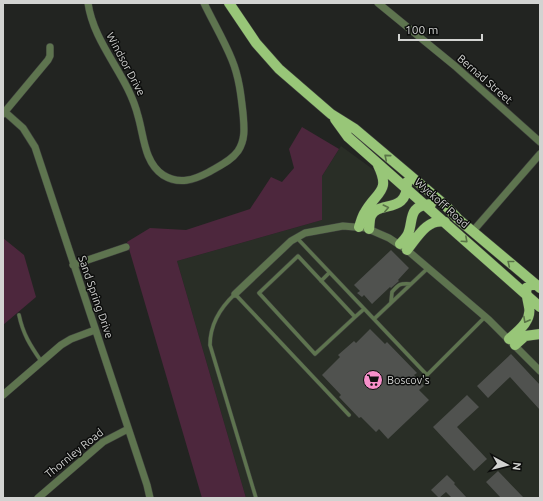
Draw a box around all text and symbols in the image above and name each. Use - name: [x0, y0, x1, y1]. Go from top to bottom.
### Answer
- scale bar: [399, 16, 482, 42]
- text: 100 m: [405, 23, 438, 36]
- street label: Windsor Drive: [104, 30, 148, 98]
- street label: Bernad Street: [455, 52, 515, 107]
- one-way arrow: [385, 154, 392, 161]
- street label: Wyckoff Road: [412, 176, 472, 230]
- one-way arrow: [383, 204, 389, 212]
- one-way arrow: [461, 236, 468, 243]
- street label: Sand Spring Drive: [76, 254, 116, 340]
- one-way arrow: [508, 260, 515, 267]
- one-way arrow: [523, 316, 531, 323]
- supermarket icon: Boscov's: [362, 369, 384, 391]
- place label: Boscov's: [387, 374, 430, 386]
- street label: Thornley Road: [42, 426, 106, 480]
- north arrow: [487, 445, 527, 485]
- text: N: [510, 461, 523, 471]

